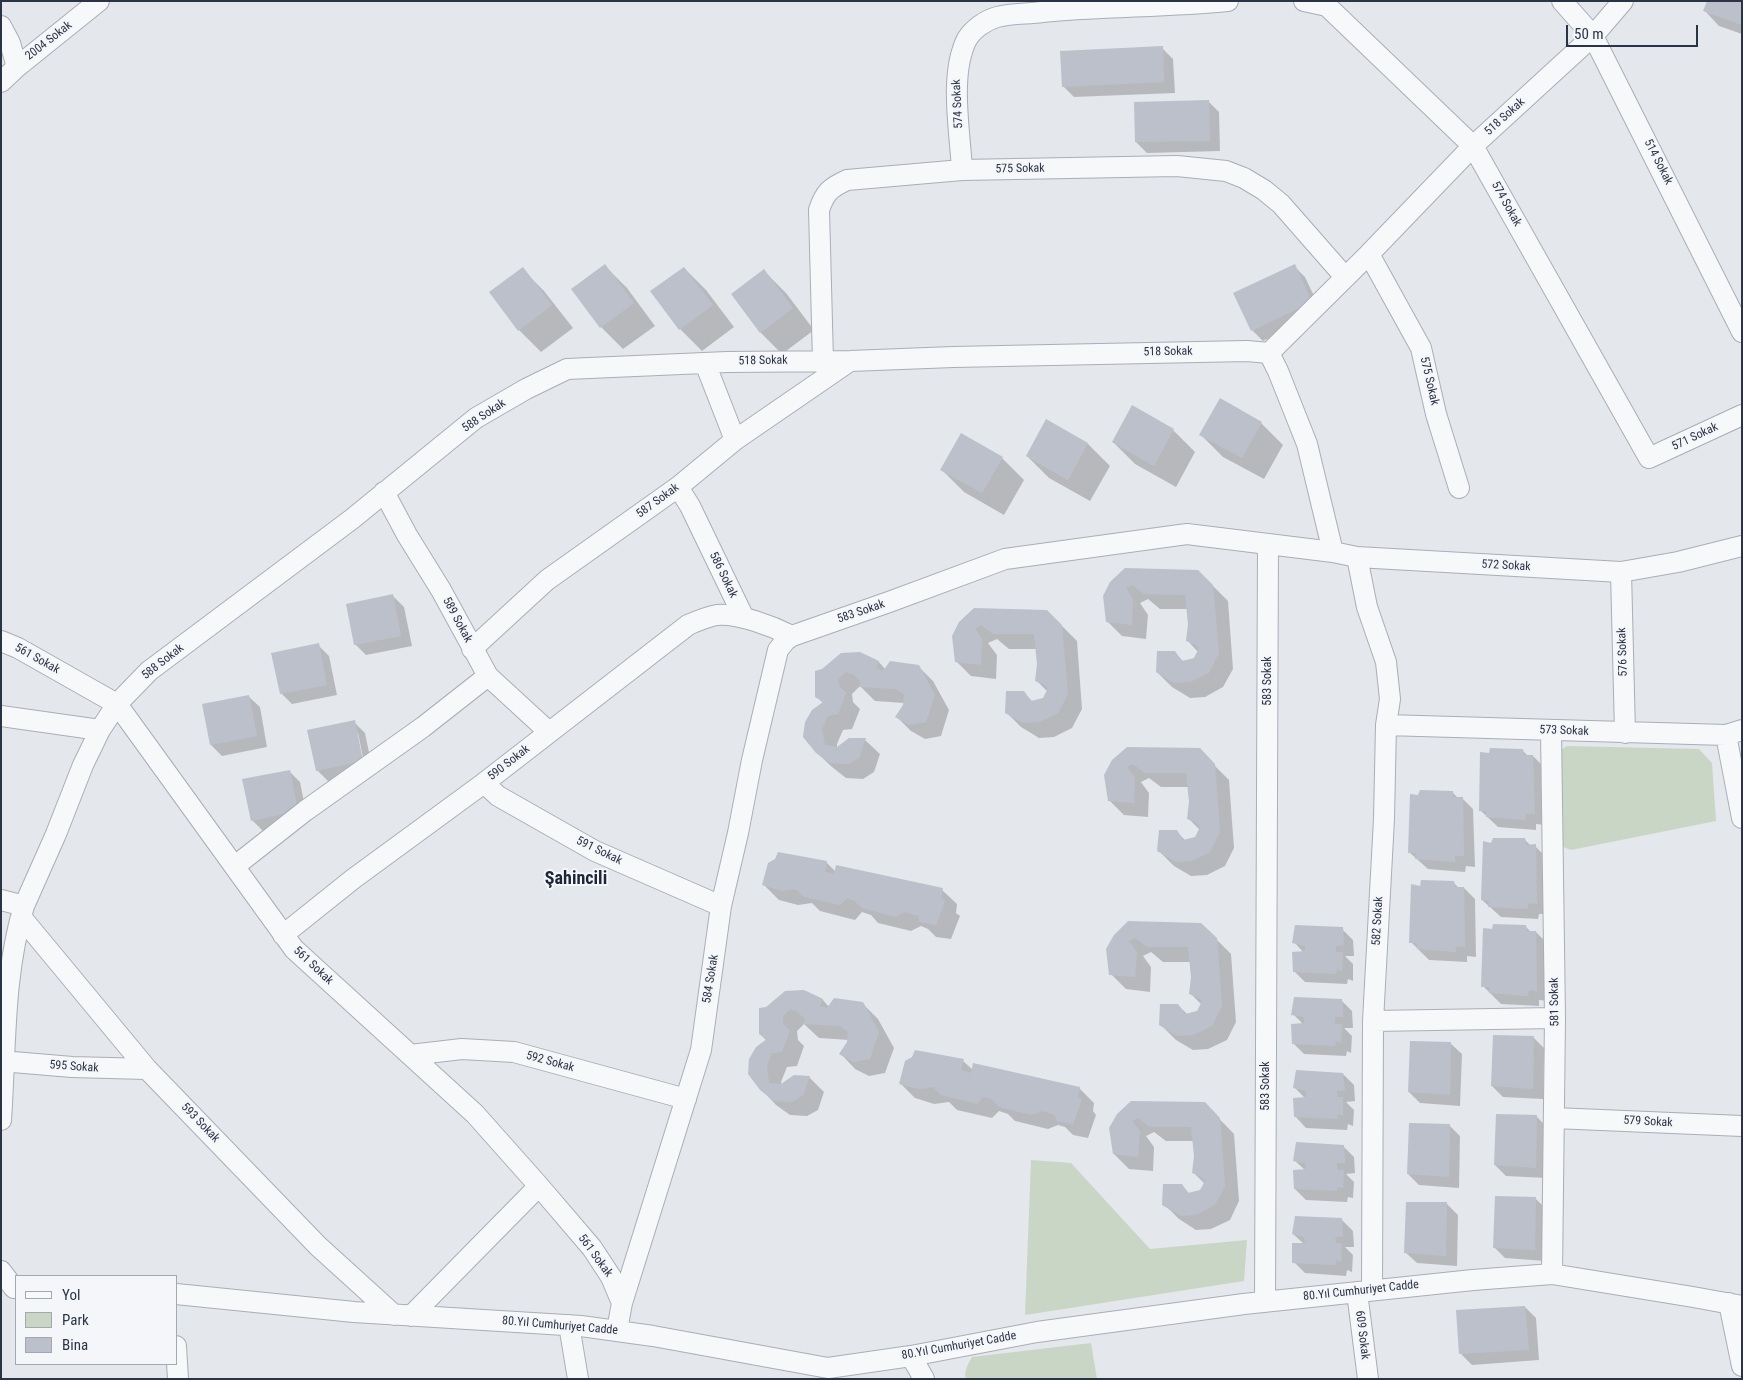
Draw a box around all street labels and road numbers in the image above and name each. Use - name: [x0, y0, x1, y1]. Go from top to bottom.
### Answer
- street label: 2004 Sokak: [23, 18, 75, 64]
- street label: 574 Sokak: [950, 79, 966, 129]
- street label: 518 Sokak: [1482, 95, 1528, 139]
- street label: 514 Sokak: [1640, 137, 1676, 187]
- street label: 575 Sokak: [995, 161, 1045, 177]
- street label: 574 Sokak: [1488, 179, 1524, 229]
- street label: 518 Sokak: [1143, 344, 1193, 360]
- street label: 518 Sokak: [738, 353, 788, 369]
- street label: 575 Sokak: [1416, 355, 1442, 407]
- street label: 588 Sokak: [460, 396, 508, 436]
- street label: 571 Sokak: [1670, 420, 1720, 454]
- street label: 587 Sokak: [634, 481, 682, 521]
- street label: 586 Sokak: [706, 550, 740, 600]
- street label: 572 Sokak: [1481, 558, 1531, 574]
- street label: 589 Sokak: [439, 595, 475, 645]
- street label: 583 Sokak: [835, 597, 887, 627]
- street label: 576 Sokak: [1615, 627, 1631, 677]
- street label: 561 Sokak: [12, 641, 62, 677]
- street label: 588 Sokak: [139, 641, 187, 683]
- street label: 583 Sokak: [1261, 656, 1275, 706]
- street label: 573 Sokak: [1539, 723, 1589, 739]
- street label: 590 Sokak: [485, 742, 533, 784]
- street label: 591 Sokak: [574, 834, 624, 868]
- street label: 582 Sokak: [1370, 896, 1386, 946]
- street label: 561 Sokak: [290, 944, 336, 988]
- street label: 584 Sokak: [700, 954, 722, 1004]
- street label: 581 Sokak: [1547, 977, 1563, 1027]
- street label: 592 Sokak: [524, 1049, 576, 1075]
- street label: 595 Sokak: [49, 1058, 99, 1076]
- street label: 583 Sokak: [1259, 1061, 1273, 1111]
- street label: 593 Sokak: [178, 1100, 222, 1146]
- street label: 579 Sokak: [1623, 1114, 1673, 1130]
- street label: 561 Sokak: [575, 1232, 615, 1280]
- street label: 80.Yıl Cumhuriyet Cadde: [1302, 1278, 1420, 1304]
- street label: 609 Sokak: [1352, 1310, 1372, 1360]
- street label: 80.Yıl Cumhuriyet Cadde: [501, 1314, 619, 1338]
- street label: 80.Yıl Cumhuriyet Cadde: [901, 1329, 1017, 1363]

